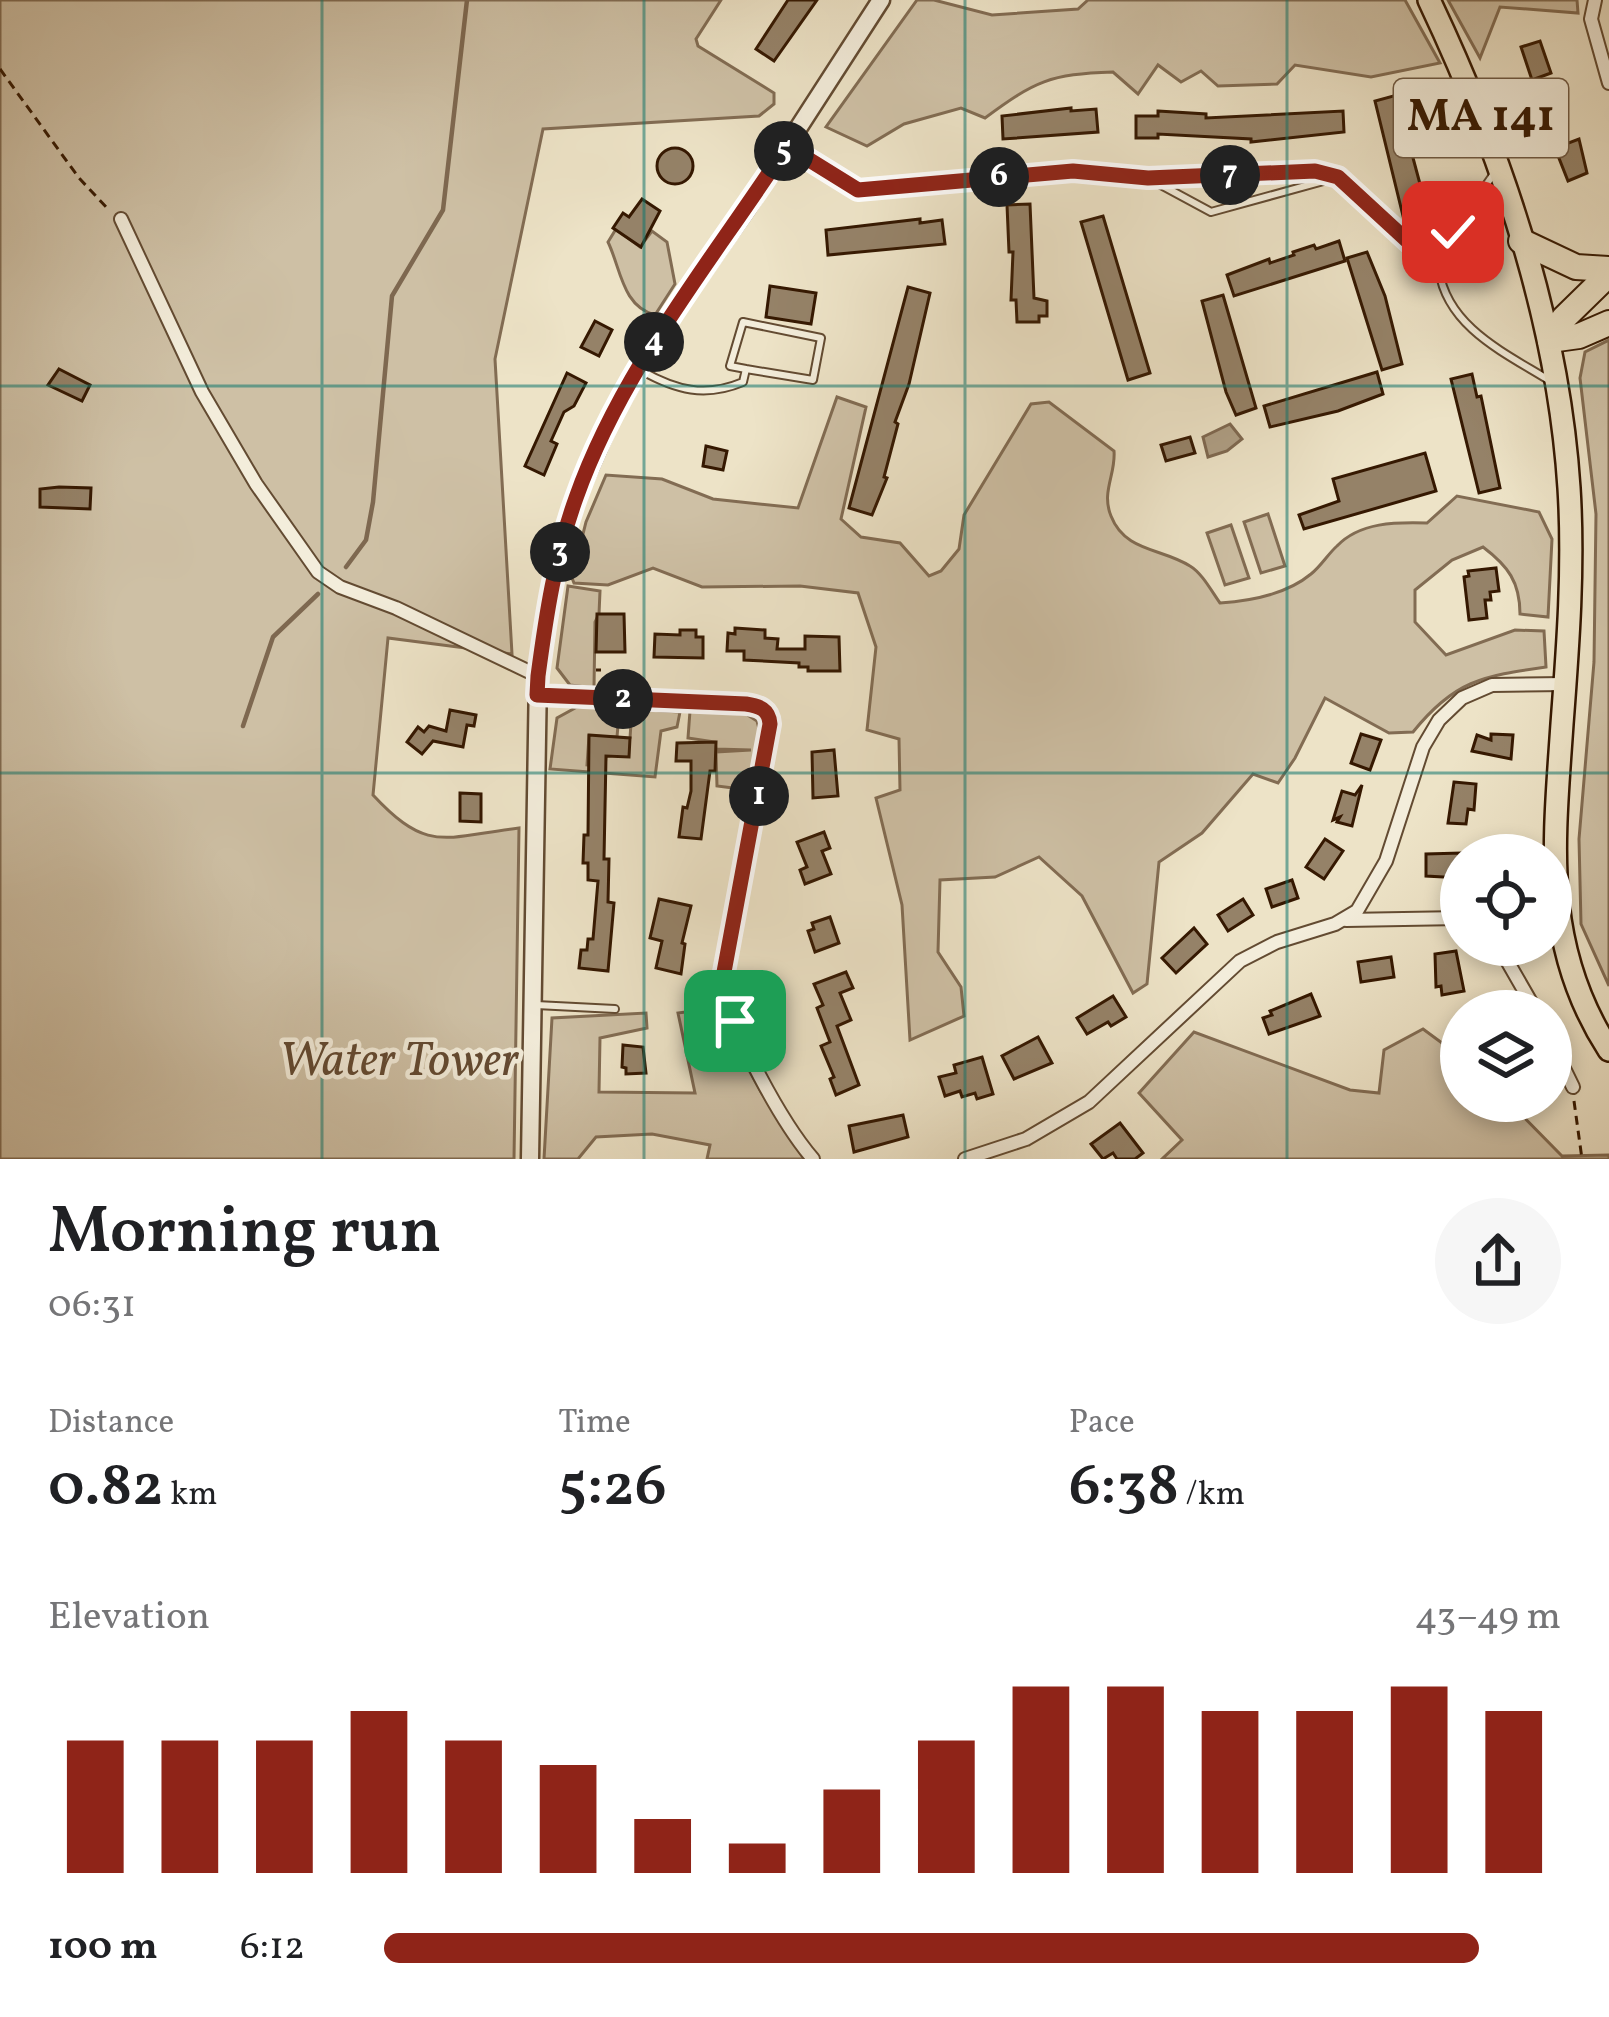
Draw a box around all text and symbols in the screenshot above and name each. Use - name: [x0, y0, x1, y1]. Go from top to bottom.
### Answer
- road number: MA 141: [1394, 79, 1568, 157]
- pin: 5: [754, 121, 814, 181]
- text: 5: [776, 128, 792, 174]
- pin: 7: [1200, 145, 1260, 205]
- pin: 6: [969, 147, 1029, 207]
- text: 7: [1222, 152, 1238, 198]
- text: 6: [990, 154, 1008, 200]
- pin: [1402, 181, 1504, 283]
- icon: check: [1420, 199, 1486, 265]
- pin: 4: [624, 312, 684, 372]
- text: 4: [644, 319, 664, 365]
- pin: 3: [530, 522, 590, 582]
- text: 3: [552, 529, 568, 575]
- pin: 2: [593, 669, 653, 729]
- text: 2: [614, 676, 632, 722]
- pin: 1: [729, 766, 789, 826]
- text: 1: [752, 773, 766, 819]
- map controls: [1440, 834, 1572, 1122]
- button: locate: [1440, 834, 1572, 966]
- pin: [684, 970, 786, 1072]
- icon: arrive: [702, 988, 768, 1054]
- button: layers: [1440, 990, 1572, 1122]
- park label: Water Tower: [279, 1029, 520, 1096]
- text: Morning run: [48, 1188, 441, 1280]
- button: share: [1435, 1198, 1561, 1324]
- text: 06:31: [48, 1279, 136, 1333]
- text: Distance: [48, 1401, 174, 1447]
- text: Time: [558, 1401, 631, 1447]
- text: Pace: [1069, 1401, 1135, 1447]
- text: 0.82: [48, 1447, 164, 1530]
- text: 5:26: [558, 1447, 667, 1530]
- text: 6:38: [1069, 1447, 1179, 1530]
- text: km: [164, 1473, 217, 1519]
- text: /km: [1179, 1473, 1245, 1519]
- text: Elevation: [48, 1591, 210, 1645]
- text: 43–49 m: [1414, 1591, 1561, 1645]
- text: 100 m: [48, 1921, 158, 1975]
- text: 6:12: [240, 1921, 305, 1975]

